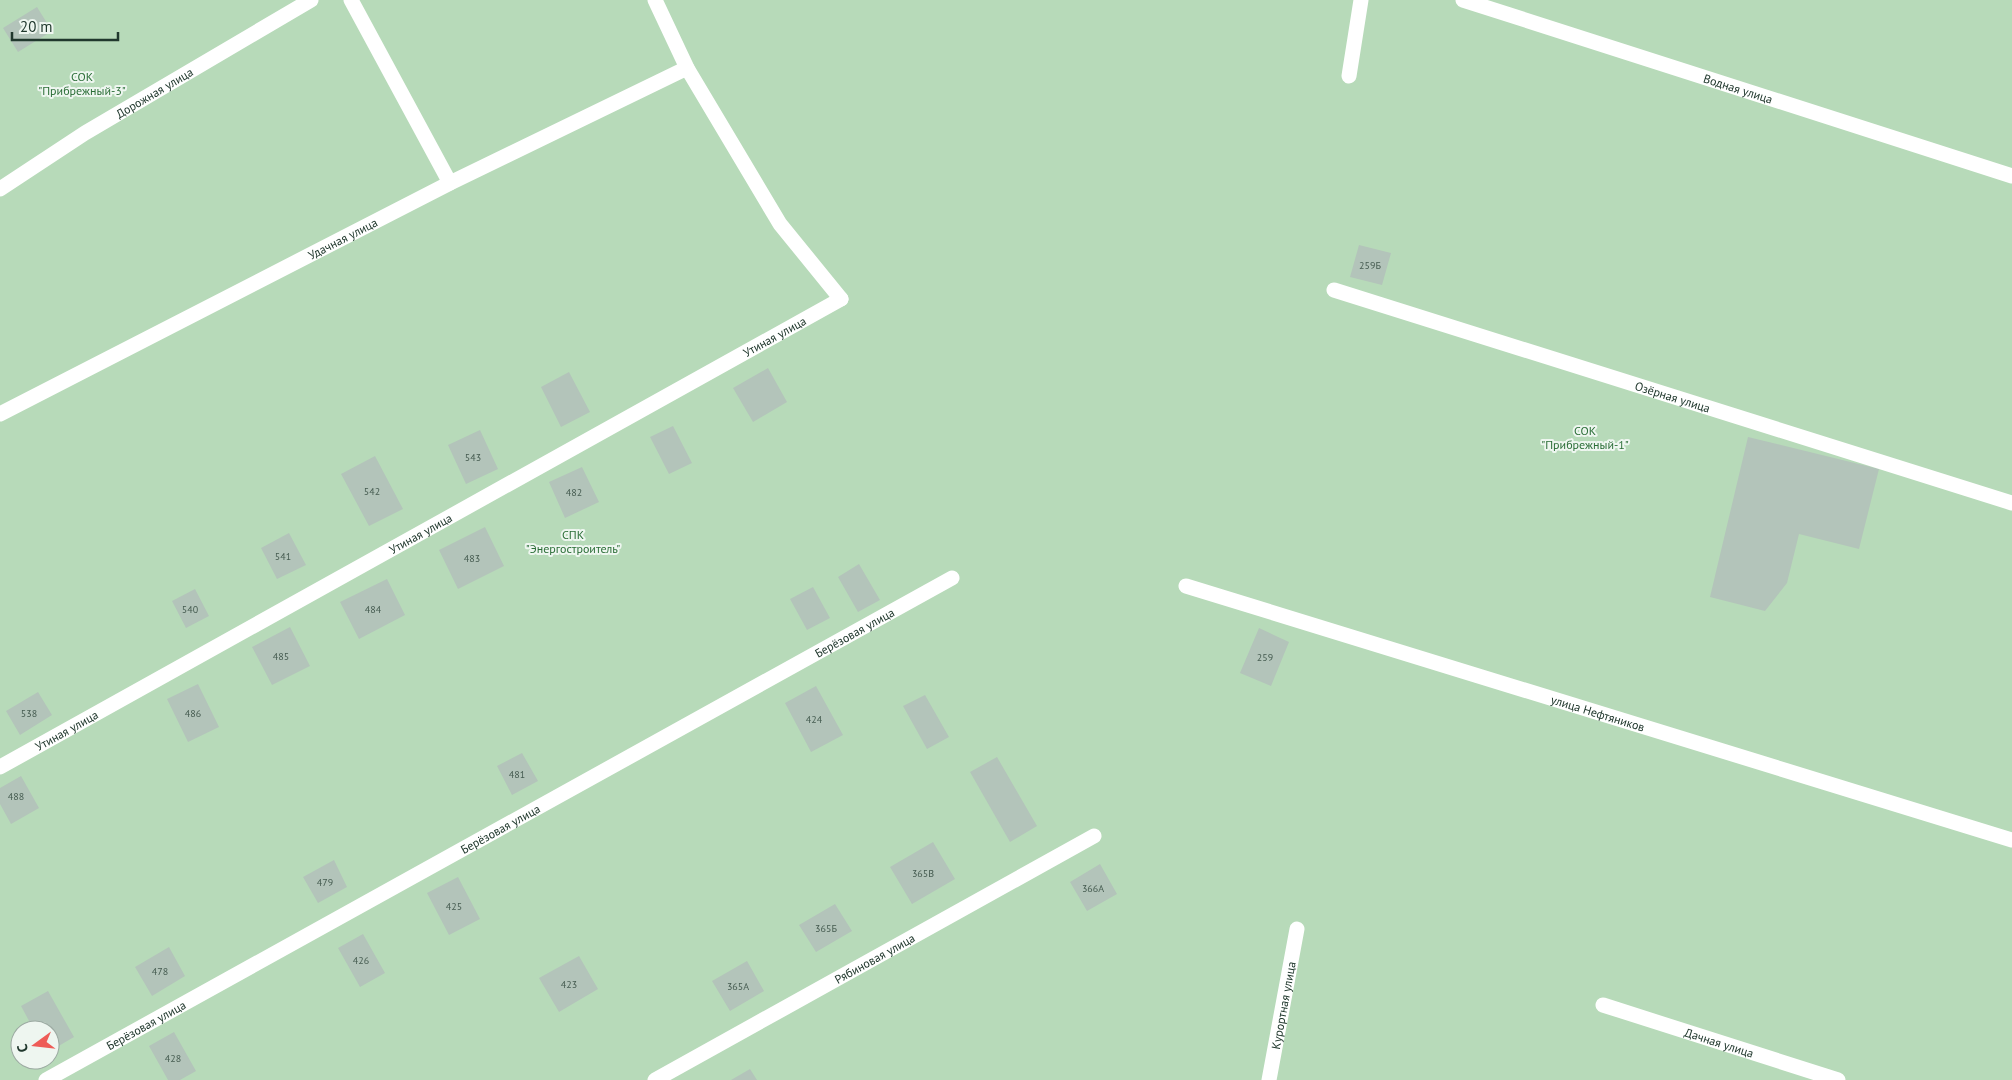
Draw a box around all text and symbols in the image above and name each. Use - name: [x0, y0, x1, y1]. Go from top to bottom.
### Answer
- scale bar: [12, 10, 119, 42]
- text: 20 m: [20, 17, 53, 36]
- street label: Дорожная улица: [113, 64, 195, 121]
- park label: СОК "Прибрежный-3": [38, 69, 126, 98]
- street label: Водная улица: [1702, 70, 1775, 106]
- street label: Удачная улица: [305, 214, 380, 262]
- house number: 259Б: [1359, 259, 1381, 272]
- street label: Утиная улица: [740, 313, 808, 360]
- street label: Озёрная улица: [1633, 378, 1712, 415]
- park label: СОК "Прибрежный-1": [1541, 423, 1629, 452]
- house number: 543: [465, 451, 481, 464]
- house number: 542: [364, 485, 380, 498]
- house number: 482: [566, 486, 582, 499]
- street label: Утиная улица: [386, 510, 454, 557]
- park label: СПК "Энергостроитель": [526, 527, 620, 556]
- house number: 541: [275, 550, 291, 563]
- house number: 483: [464, 552, 480, 565]
- house number: 540: [182, 603, 199, 616]
- house number: 484: [365, 603, 382, 616]
- street label: Берёзовая улица: [812, 604, 897, 660]
- house number: 485: [273, 650, 289, 663]
- house number: 259: [1257, 651, 1273, 664]
- street label: улица Нефтяников: [1549, 691, 1647, 734]
- house number: 538: [21, 707, 37, 720]
- street label: Утиная улица: [32, 707, 101, 754]
- house number: 486: [185, 707, 201, 720]
- house number: 424: [806, 713, 823, 726]
- house number: 481: [509, 768, 525, 781]
- house number: 488: [8, 790, 24, 803]
- street label: Берёзовая улица: [458, 800, 542, 856]
- house number: 365В: [912, 867, 934, 880]
- house number: 479: [317, 876, 333, 889]
- house number: 366А: [1082, 882, 1104, 895]
- house number: 425: [446, 900, 462, 913]
- house number: 365Б: [815, 922, 837, 935]
- street label: Рябиновая улица: [832, 930, 917, 986]
- house number: 426: [353, 954, 369, 967]
- street label: Курортная улица: [1267, 960, 1298, 1050]
- house number: 478: [152, 965, 168, 978]
- house number: 423: [561, 978, 577, 991]
- house number: 365А: [727, 980, 749, 993]
- street label: Берёзовая улица: [103, 997, 188, 1053]
- north arrow: [10, 1020, 60, 1070]
- street label: Дачная улица: [1683, 1024, 1756, 1060]
- text: С: [13, 1042, 32, 1054]
- house number: 428: [165, 1052, 181, 1065]

